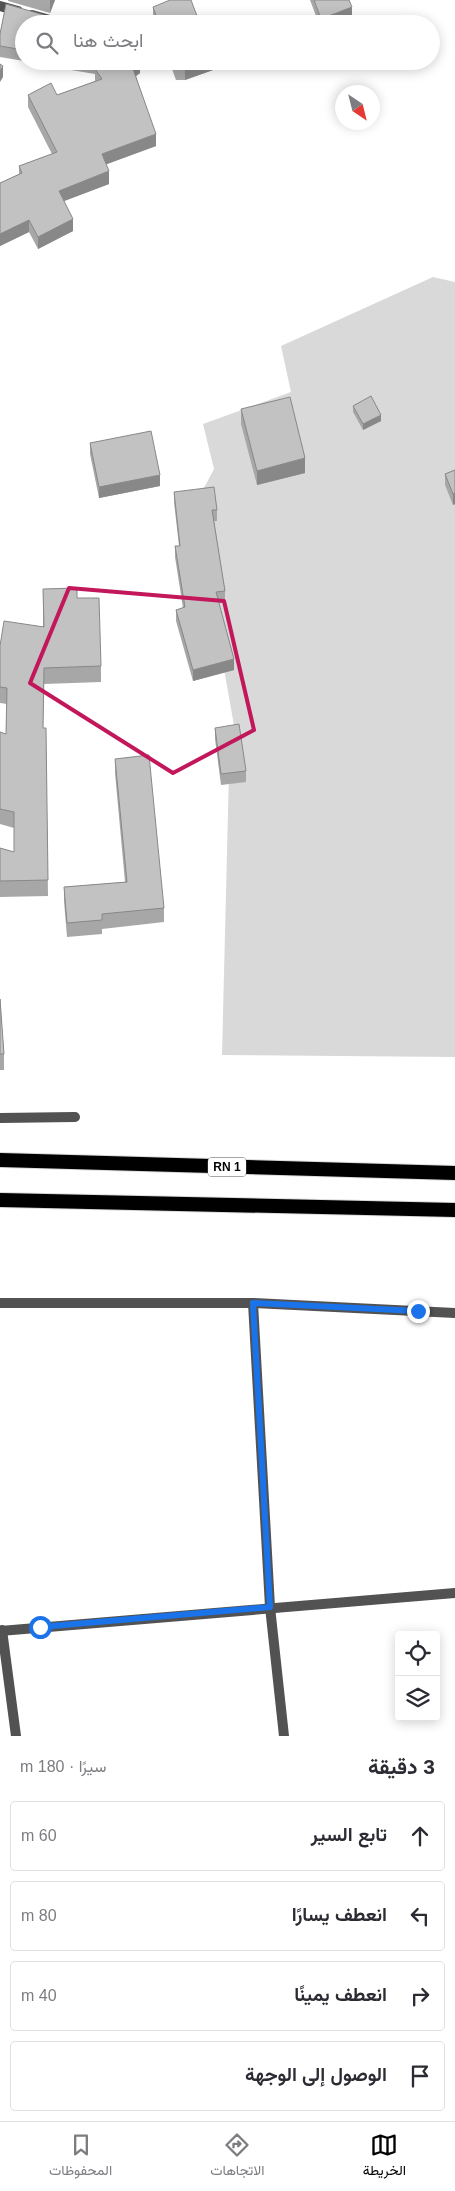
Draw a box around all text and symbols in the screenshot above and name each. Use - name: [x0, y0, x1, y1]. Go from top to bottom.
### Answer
- search box: [15, 15, 440, 70]
- icon: search: [33, 29, 61, 57]
- text: ابحث هنا: [73, 30, 143, 51]
- north arrow: [335, 85, 380, 130]
- road number: RN 1: [208, 1158, 246, 1176]
- route end: [407, 1300, 430, 1323]
- route start: [29, 1616, 52, 1639]
- map controls: [395, 1631, 440, 1721]
- button: locate: [395, 1631, 440, 1676]
- button: layers: [395, 1676, 440, 1721]
- text: 3 دقيقة: [368, 1755, 435, 1778]
- text: سيرًا · 180 m: [20, 1758, 106, 1775]
- icon: ahead: [406, 1822, 434, 1850]
- text: تابع السير: [311, 1824, 387, 1845]
- text: 60 m: [21, 1827, 57, 1844]
- icon: left: [406, 1902, 434, 1930]
- text: انعطف يسارًا: [292, 1904, 387, 1925]
- text: 80 m: [21, 1907, 57, 1924]
- icon: right: [406, 1982, 434, 2010]
- text: انعطف يمينًا: [294, 1984, 387, 2005]
- text: 40 m: [21, 1987, 57, 2004]
- icon: arrive: [406, 2062, 434, 2090]
- text: الوصول إلى الوجهة: [245, 2064, 387, 2085]
- tab: المحفوظات: [49, 2131, 112, 2183]
- tab: الاتجاهات: [210, 2131, 265, 2183]
- tab: الخريطة: [363, 2131, 406, 2183]

